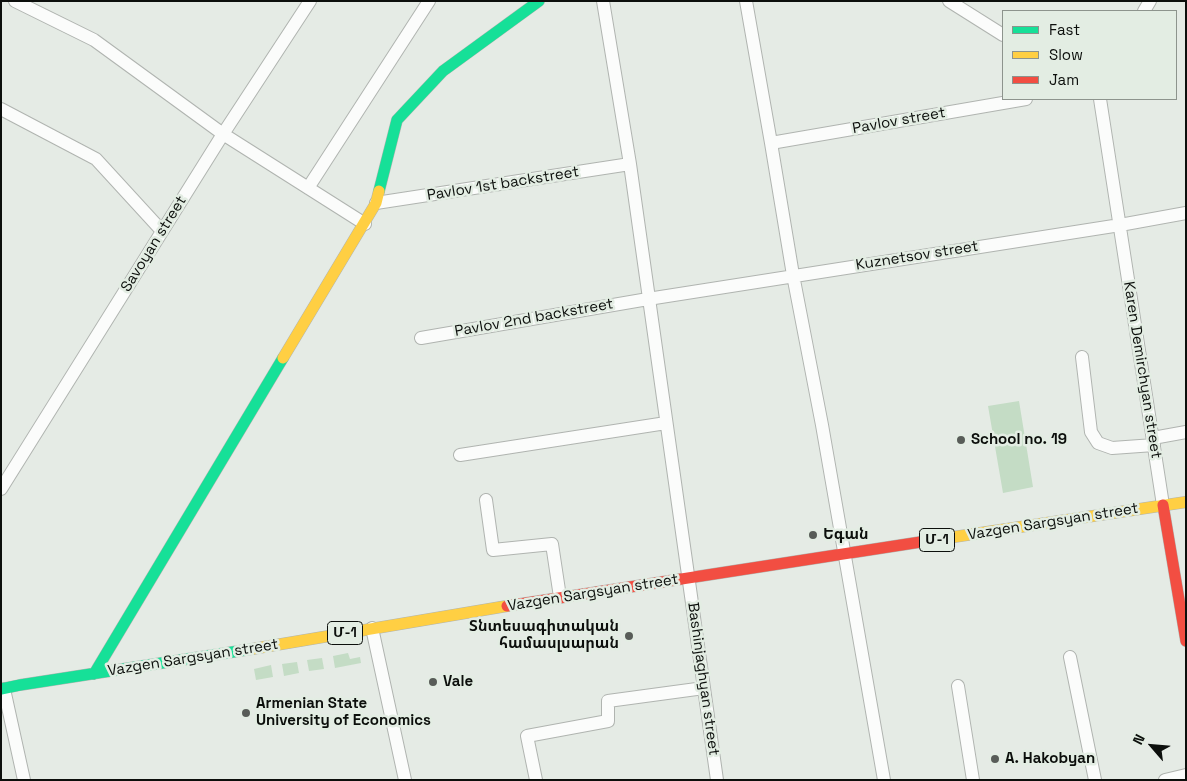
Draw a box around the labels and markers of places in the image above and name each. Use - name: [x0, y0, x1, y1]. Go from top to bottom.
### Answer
- place label: School no. 19: [971, 431, 1067, 449]
- marker: School no. 19: [955, 434, 967, 446]
- place label: Եգան: [823, 526, 869, 544]
- marker: Եգան: [807, 529, 819, 541]
- place label: Տնտեսագիտական համասլսարան: [469, 618, 619, 653]
- marker: Տնտեսագիտական համասլսարան: [623, 630, 635, 642]
- place label: Vale: [443, 673, 473, 691]
- marker: Vale: [427, 676, 439, 688]
- place label: Armenian State University of Economics: [256, 695, 431, 730]
- marker: Armenian State University of Economics: [240, 707, 252, 719]
- place label: A. Hakobyan: [1005, 750, 1095, 768]
- marker: A. Hakobyan: [989, 753, 1001, 765]

